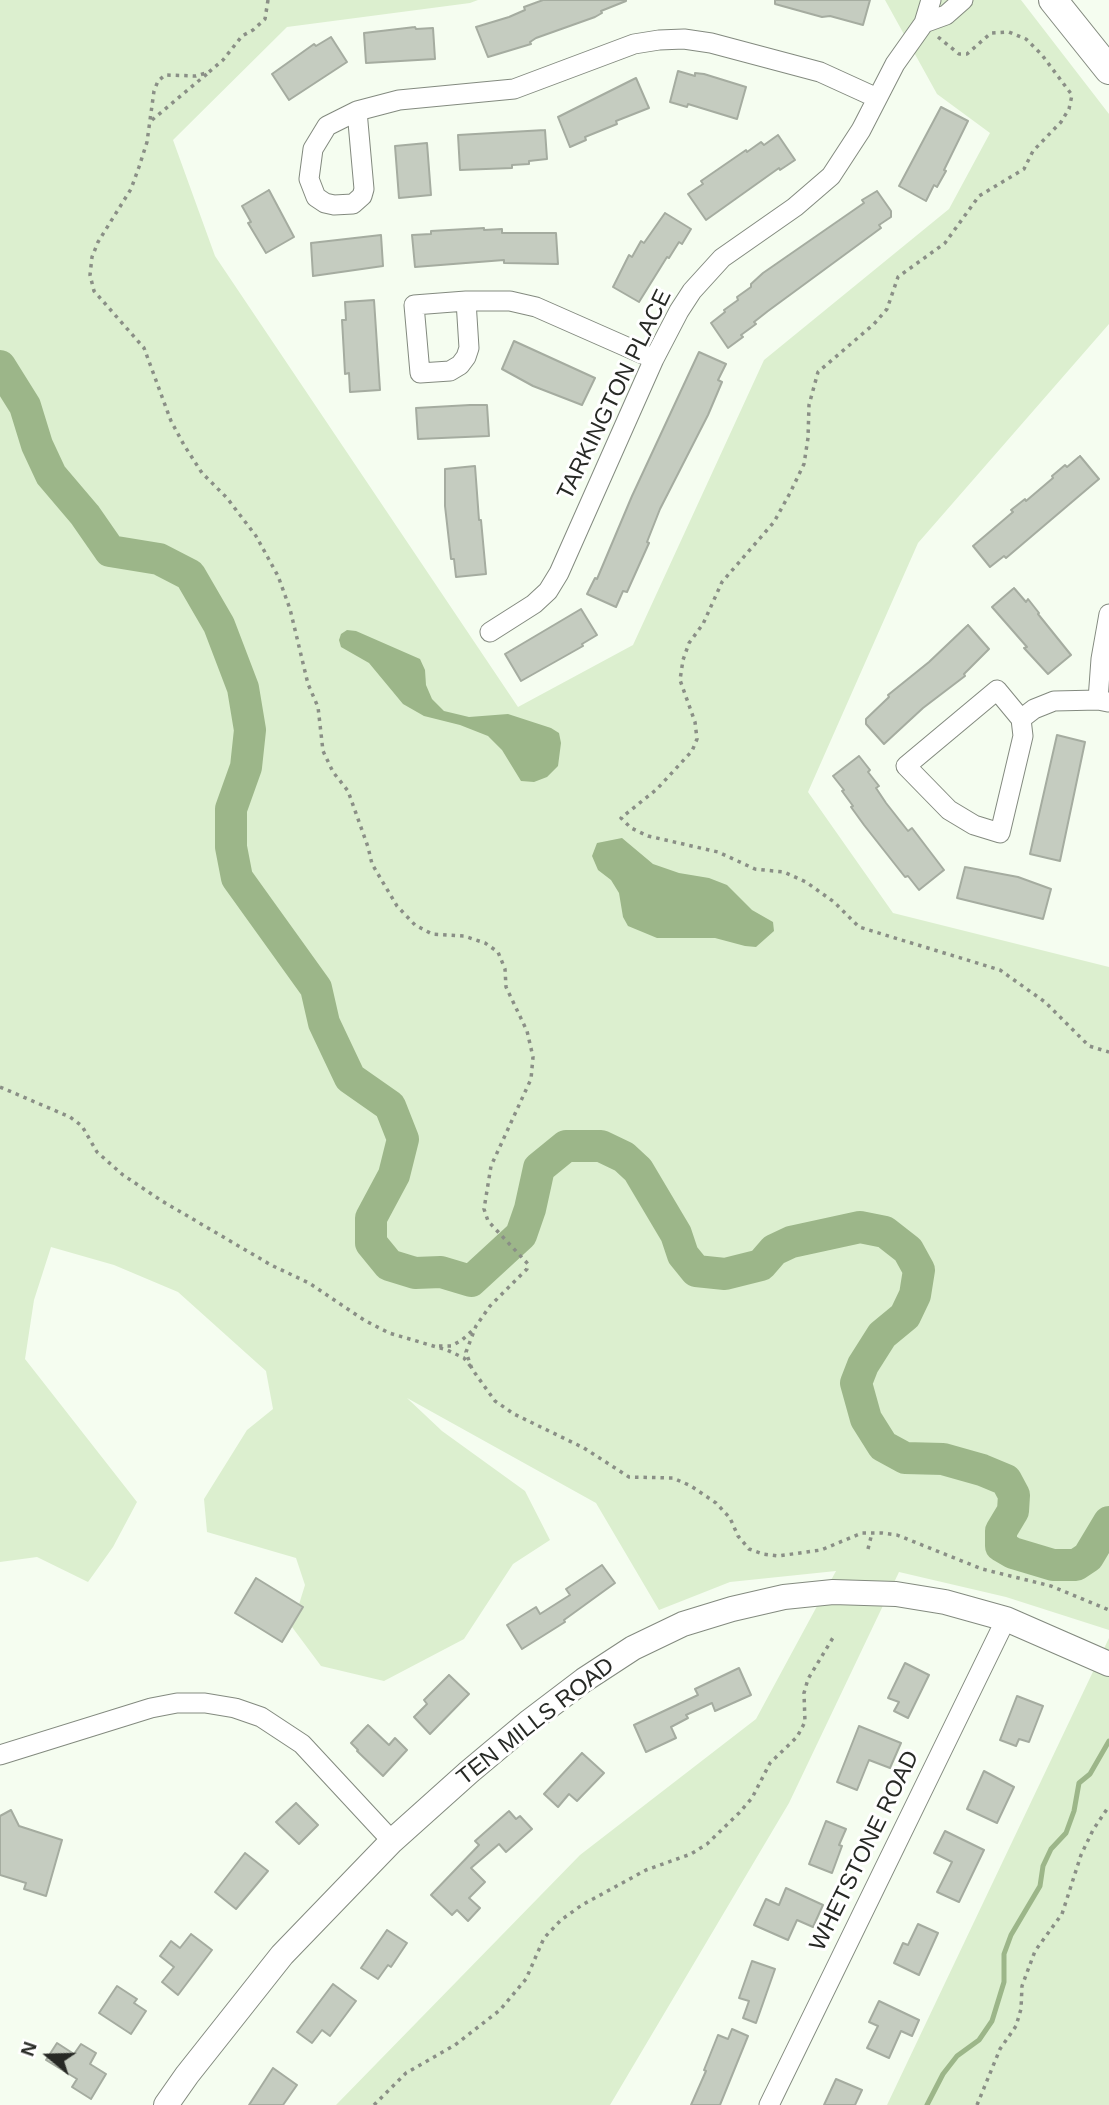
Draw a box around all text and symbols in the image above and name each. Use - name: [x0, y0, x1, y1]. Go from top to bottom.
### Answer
- street label: TARKINGTON PLACE: [552, 285, 678, 505]
- street label: TEN MILLS ROAD: [452, 1652, 620, 1792]
- street label: WHETSTONE ROAD: [805, 1746, 925, 1956]
- north arrow: [14, 2021, 84, 2091]
- text: N: [17, 2039, 41, 2059]

